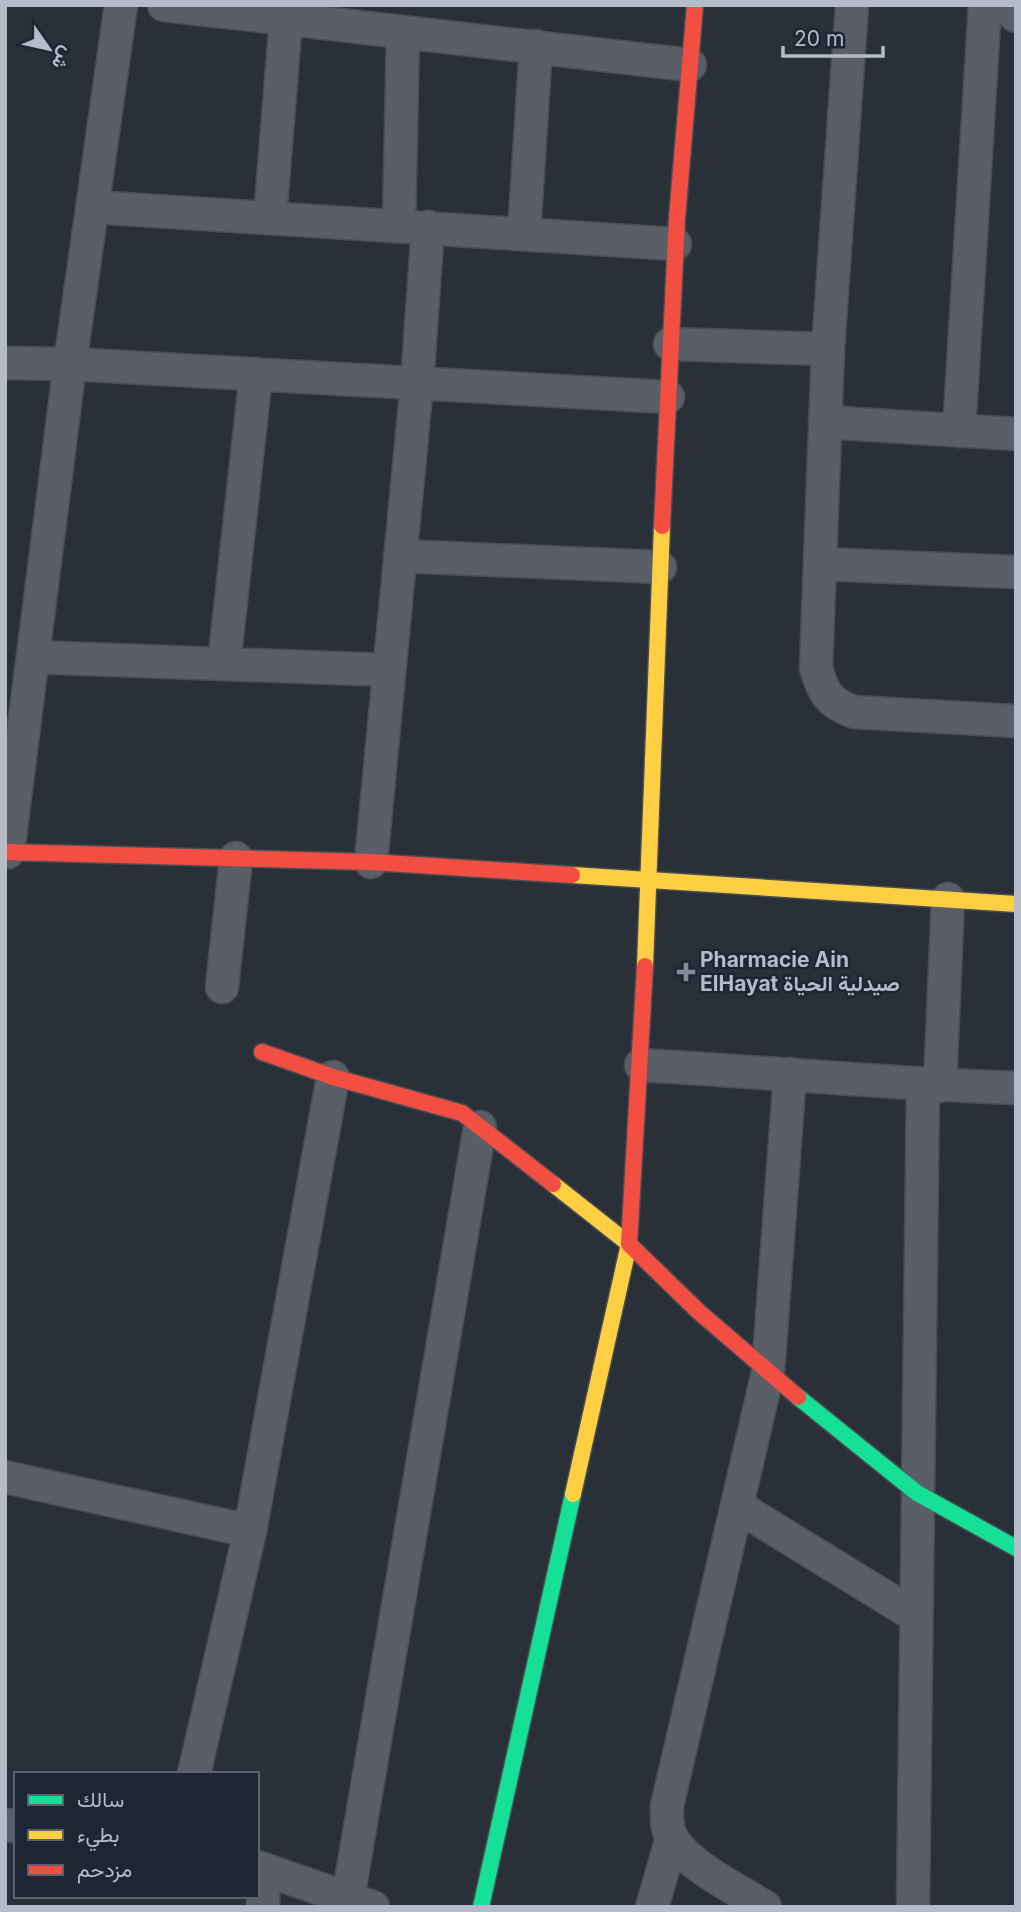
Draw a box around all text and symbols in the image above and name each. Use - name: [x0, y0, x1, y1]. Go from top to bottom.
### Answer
- north arrow: [14, 14, 84, 84]
- scale bar: [783, 14, 883, 58]
- text: 20 m: [794, 26, 844, 51]
- text: ش: [47, 42, 79, 74]
- place label: Pharmacie Ain ElHayat صيدلية الحياة: [700, 947, 900, 996]
- marker: Pharmacie Ain ElHayat صيدلية الحياة: [678, 964, 694, 980]
- legend: [14, 1772, 259, 1898]
- text: سالك: [77, 1787, 124, 1812]
- text: بطيء: [77, 1822, 120, 1852]
- text: مزدحم: [77, 1857, 132, 1884]

